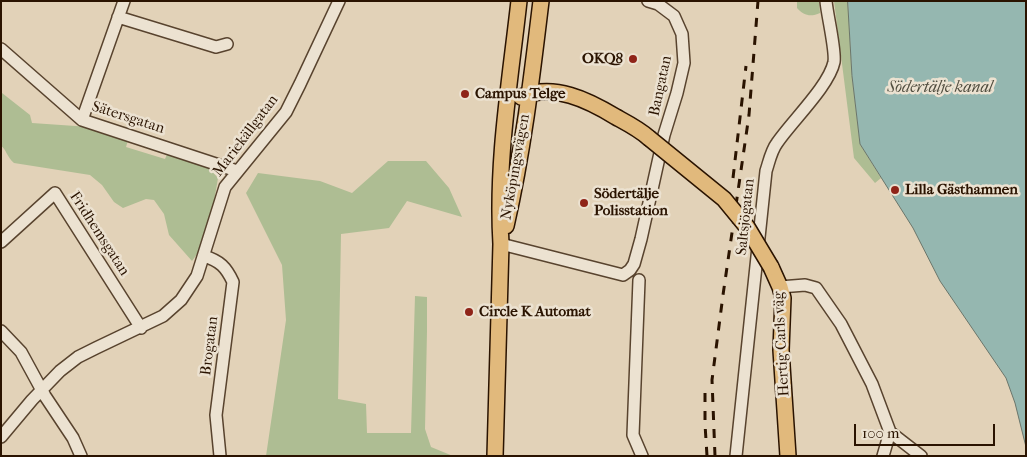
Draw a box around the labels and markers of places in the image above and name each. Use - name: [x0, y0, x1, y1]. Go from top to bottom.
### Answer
- place label: OKQ8: [582, 50, 623, 68]
- marker: OKQ8: [627, 53, 639, 65]
- place label: Campus Telge: [475, 85, 566, 103]
- marker: Campus Telge: [459, 88, 471, 100]
- place label: Lilla Gästhamnen: [905, 181, 1018, 199]
- marker: Lilla Gästhamnen: [889, 184, 901, 196]
- place label: Södertälje Polisstation: [594, 185, 668, 220]
- marker: Södertälje Polisstation: [578, 197, 590, 209]
- place label: Circle K Automat: [479, 303, 591, 321]
- marker: Circle K Automat: [463, 306, 475, 318]

